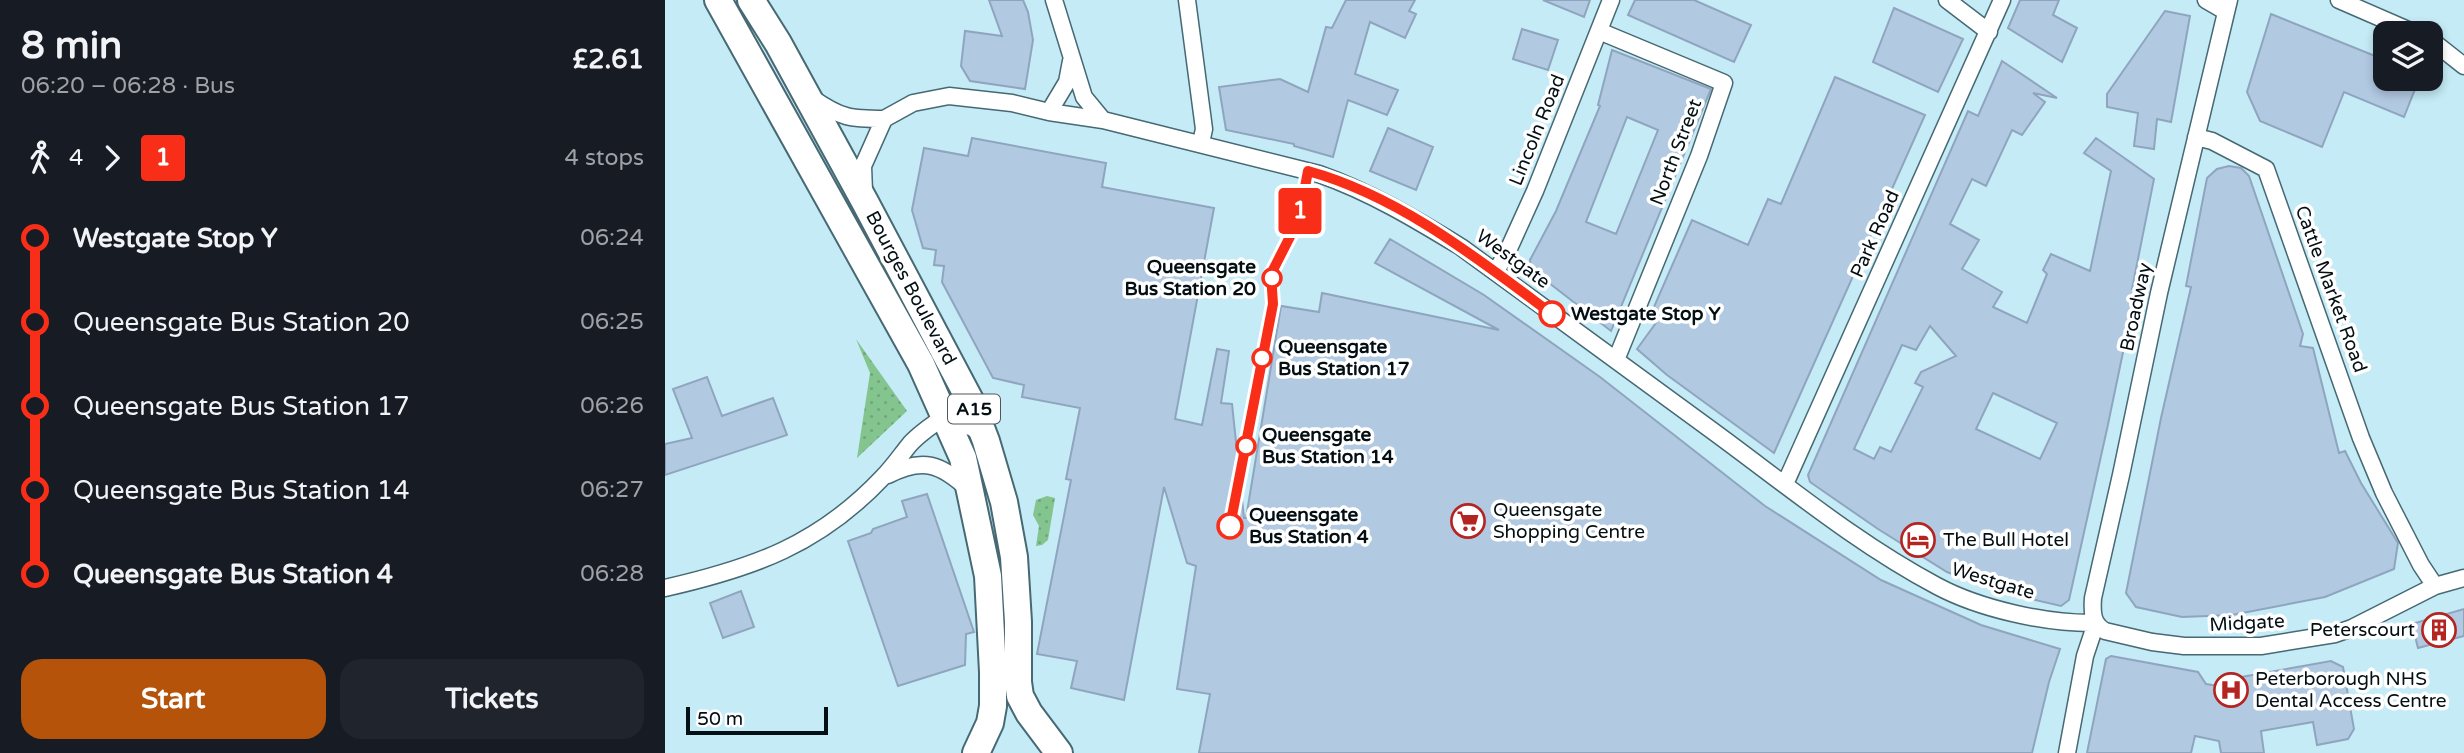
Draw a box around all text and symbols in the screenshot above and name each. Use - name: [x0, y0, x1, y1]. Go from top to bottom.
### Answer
- map controls: [2373, 21, 2443, 91]
- button: layers: [2373, 21, 2443, 91]
- text: 8 min: [21, 23, 122, 69]
- text: £2.61: [573, 44, 644, 75]
- street label: Lincoln Road: [1505, 71, 1569, 189]
- text: 06:20 – 06:28 · Bus: [21, 72, 235, 100]
- street label: North Street: [1646, 96, 1706, 208]
- icon: walk: [21, 139, 59, 177]
- icon: forward: [93, 139, 131, 177]
- text: 1: [155, 143, 171, 172]
- text: 4: [69, 144, 83, 172]
- text: 4 stops: [564, 144, 644, 172]
- street label: Park Road: [1846, 187, 1904, 281]
- line badge: 1: [1277, 188, 1323, 234]
- text: 1: [1292, 196, 1308, 225]
- street label: Cattle Market Road: [2291, 203, 2371, 375]
- street label: Bourges Boulevard: [861, 207, 961, 369]
- text: Westgate Stop Y: [73, 223, 278, 254]
- text: 06:24: [580, 224, 644, 252]
- street label: Westgate: [1472, 225, 1554, 293]
- place label: Queensgate Bus Station 20: [1124, 256, 1256, 300]
- street label: Broadway: [2116, 261, 2156, 353]
- marker: Queensgate Bus Station 20: [1262, 268, 1282, 288]
- marker: Westgate Stop Y: [1539, 301, 1565, 327]
- place label: Westgate Stop Y: [1571, 303, 1721, 326]
- text: Queensgate Bus Station 20: [73, 307, 409, 338]
- text: 06:25: [580, 308, 644, 336]
- place label: Queensgate Bus Station 17: [1278, 336, 1410, 380]
- marker: Queensgate Bus Station 17: [1252, 348, 1272, 368]
- text: Queensgate Bus Station 17: [73, 391, 409, 422]
- text: 06:26: [580, 392, 644, 420]
- road number: A15: [948, 394, 1000, 424]
- place label: Queensgate Bus Station 14: [1262, 424, 1394, 468]
- marker: Queensgate Bus Station 14: [1236, 436, 1256, 456]
- text: Queensgate Bus Station 14: [73, 475, 409, 506]
- text: 06:27: [580, 476, 644, 504]
- place label: Queensgate Shopping Centre: [1493, 499, 1645, 543]
- supermarket icon: Queensgate Shopping Centre: [1449, 502, 1487, 540]
- place label: Queensgate Bus Station 4: [1249, 504, 1369, 548]
- marker: Queensgate Bus Station 4: [1217, 513, 1243, 539]
- hotel icon: The Bull Hotel: [1899, 521, 1937, 559]
- place label: The Bull Hotel: [1943, 529, 2069, 551]
- street label: Westgate: [1949, 558, 2037, 604]
- text: Queensgate Bus Station 4: [73, 559, 393, 590]
- text: 06:28: [580, 560, 644, 588]
- street label: Midgate: [2209, 610, 2285, 636]
- building icon: Peterscourt: [2420, 611, 2458, 649]
- place label: Peterscourt: [2310, 619, 2415, 641]
- button: Start: [21, 659, 326, 739]
- button: Tickets: [340, 659, 644, 739]
- place label: Peterborough NHS Dental Access Centre: [2255, 668, 2447, 712]
- hospital icon: Peterborough NHS Dental Access Centre: [2212, 671, 2250, 709]
- scale bar: [686, 704, 828, 736]
- text: 50 m: [697, 708, 743, 730]

